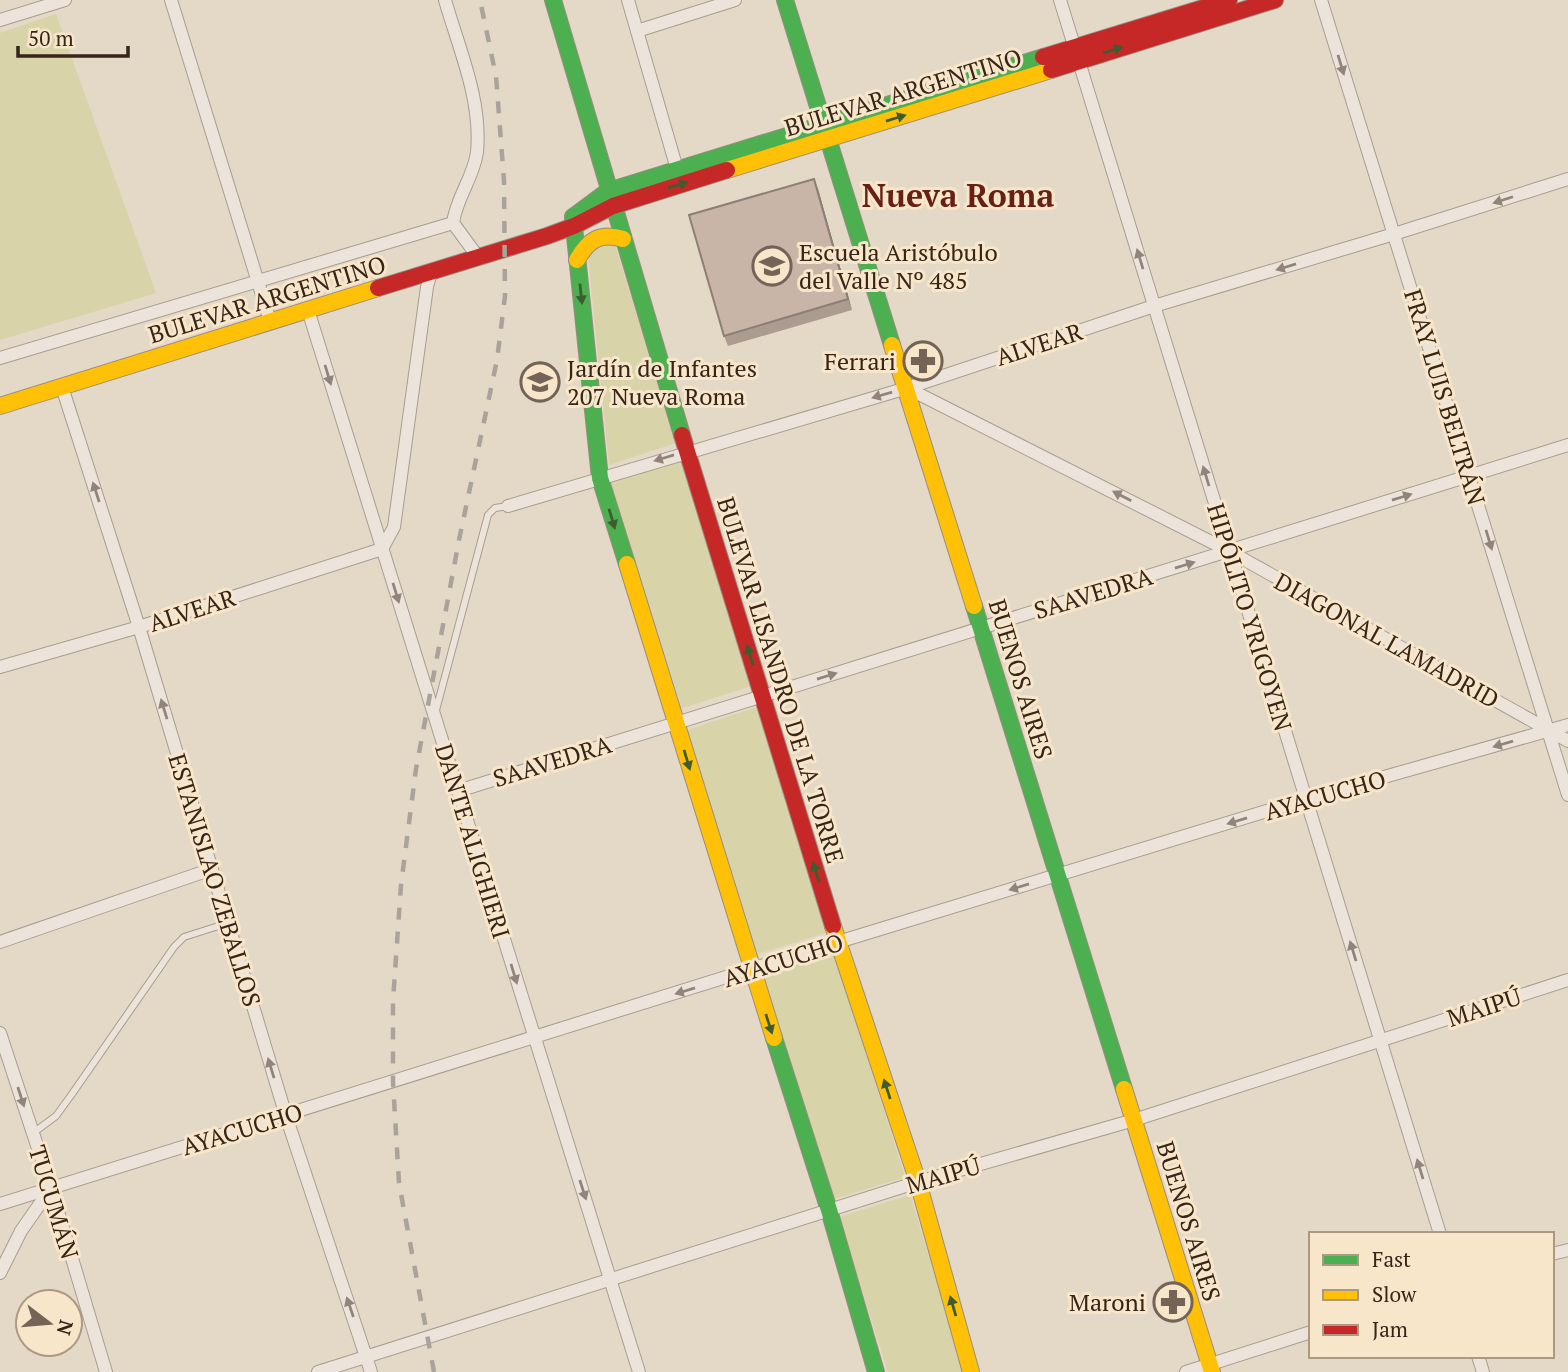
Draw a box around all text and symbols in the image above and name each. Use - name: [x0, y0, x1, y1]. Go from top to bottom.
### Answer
- scale bar: [18, 14, 128, 58]
- text: 50 m: [28, 24, 74, 52]
- street label: BULEVAR ARGENTINO: [780, 41, 1026, 143]
- one-way arrow: [1102, 45, 1123, 55]
- one-way arrow: [1337, 55, 1347, 76]
- one-way arrow: [885, 112, 906, 122]
- district label: Nueva Roma: [862, 174, 1054, 216]
- one-way arrow: [668, 180, 689, 190]
- one-way arrow: [1492, 195, 1513, 205]
- place label: Escuela Aristóbulo del Valle Nº 485: [799, 236, 998, 296]
- school or university icon: Escuela Aristóbulo del Valle Nº 485: [751, 245, 793, 287]
- street label: BULEVAR ARGENTINO: [144, 248, 390, 350]
- one-way arrow: [1134, 248, 1144, 269]
- one-way arrow: [1275, 262, 1296, 272]
- one-way arrow: [575, 283, 586, 305]
- street label: FRAY LUIS BELTRÁN: [1397, 285, 1493, 509]
- street label: ALVEAR: [992, 315, 1087, 373]
- pharmacy icon: Ferrari: [902, 340, 944, 382]
- place label: Ferrari: [824, 345, 896, 377]
- place label: Jardín de Infantes 207 Nueva Roma: [567, 352, 757, 412]
- school or university icon: Jardín de Infantes 207 Nueva Roma: [519, 361, 561, 403]
- one-way arrow: [324, 365, 334, 386]
- one-way arrow: [871, 390, 893, 401]
- one-way arrow: [653, 454, 674, 464]
- one-way arrow: [1201, 466, 1211, 487]
- one-way arrow: [90, 481, 101, 502]
- one-way arrow: [1112, 490, 1132, 502]
- one-way arrow: [1392, 491, 1413, 502]
- street label: BULEVAR LISANDRO DE LA TORRE: [710, 493, 852, 867]
- street label: HIPÓLITO YRIGOYEN: [1200, 499, 1300, 735]
- one-way arrow: [608, 509, 618, 530]
- one-way arrow: [1485, 529, 1495, 550]
- one-way arrow: [1174, 559, 1195, 569]
- street label: SAAVEDRA: [1030, 560, 1157, 626]
- street label: DIAGONAL LAMADRID: [1269, 565, 1505, 715]
- street label: ALVEAR: [145, 581, 240, 639]
- one-way arrow: [391, 582, 401, 603]
- street label: BUENOS AIRES: [982, 595, 1060, 763]
- one-way arrow: [744, 644, 754, 665]
- one-way arrow: [817, 670, 838, 680]
- one-way arrow: [158, 698, 168, 719]
- street label: SAAVEDRA: [489, 728, 616, 794]
- street label: DANTE ALIGHIERI: [428, 740, 518, 942]
- one-way arrow: [1492, 740, 1513, 750]
- one-way arrow: [682, 749, 693, 770]
- street label: ESTANISLAO ZEBALLOS: [161, 750, 269, 1010]
- street label: AYACUCHO: [1261, 762, 1389, 828]
- one-way arrow: [1226, 816, 1247, 826]
- one-way arrow: [811, 862, 821, 883]
- one-way arrow: [1008, 883, 1029, 893]
- street label: AYACUCHO: [719, 925, 847, 995]
- one-way arrow: [1347, 941, 1357, 962]
- one-way arrow: [509, 963, 520, 984]
- street label: MAIPÚ: [1443, 980, 1525, 1034]
- one-way arrow: [674, 986, 695, 996]
- one-way arrow: [764, 1013, 775, 1034]
- one-way arrow: [266, 1057, 276, 1078]
- one-way arrow: [881, 1078, 892, 1099]
- one-way arrow: [16, 1087, 27, 1108]
- street label: AYACUCHO: [178, 1095, 306, 1163]
- street label: BUENOS AIRES: [1150, 1137, 1228, 1305]
- street label: TUCUMÁN: [22, 1141, 86, 1263]
- street label: MAIPÚ: [902, 1149, 984, 1201]
- one-way arrow: [1414, 1158, 1425, 1179]
- one-way arrow: [578, 1180, 588, 1201]
- legend: [1309, 1232, 1554, 1358]
- text: Fast: [1372, 1245, 1411, 1273]
- text: Slow: [1372, 1280, 1417, 1308]
- pharmacy icon: Maroni: [1152, 1281, 1194, 1323]
- place label: Maroni: [1069, 1286, 1146, 1318]
- north arrow: [14, 1288, 84, 1358]
- one-way arrow: [947, 1295, 958, 1317]
- one-way arrow: [344, 1297, 355, 1318]
- text: Jam: [1372, 1315, 1408, 1343]
- text: N: [52, 1317, 80, 1339]

